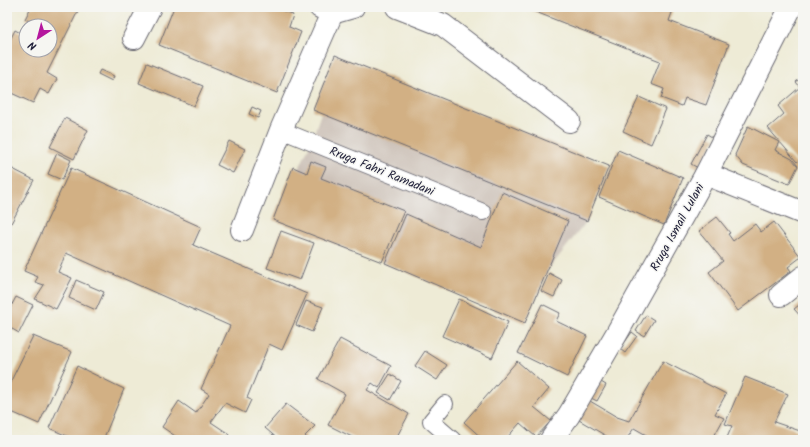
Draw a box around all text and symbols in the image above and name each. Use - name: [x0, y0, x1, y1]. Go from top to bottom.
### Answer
- north arrow: [18, 18, 58, 58]
- text: N: [25, 36, 41, 55]
- street label: Rruga Fahri Ramadani: [327, 142, 438, 202]
- street label: Rruga Ismail Lulani: [645, 179, 710, 275]

